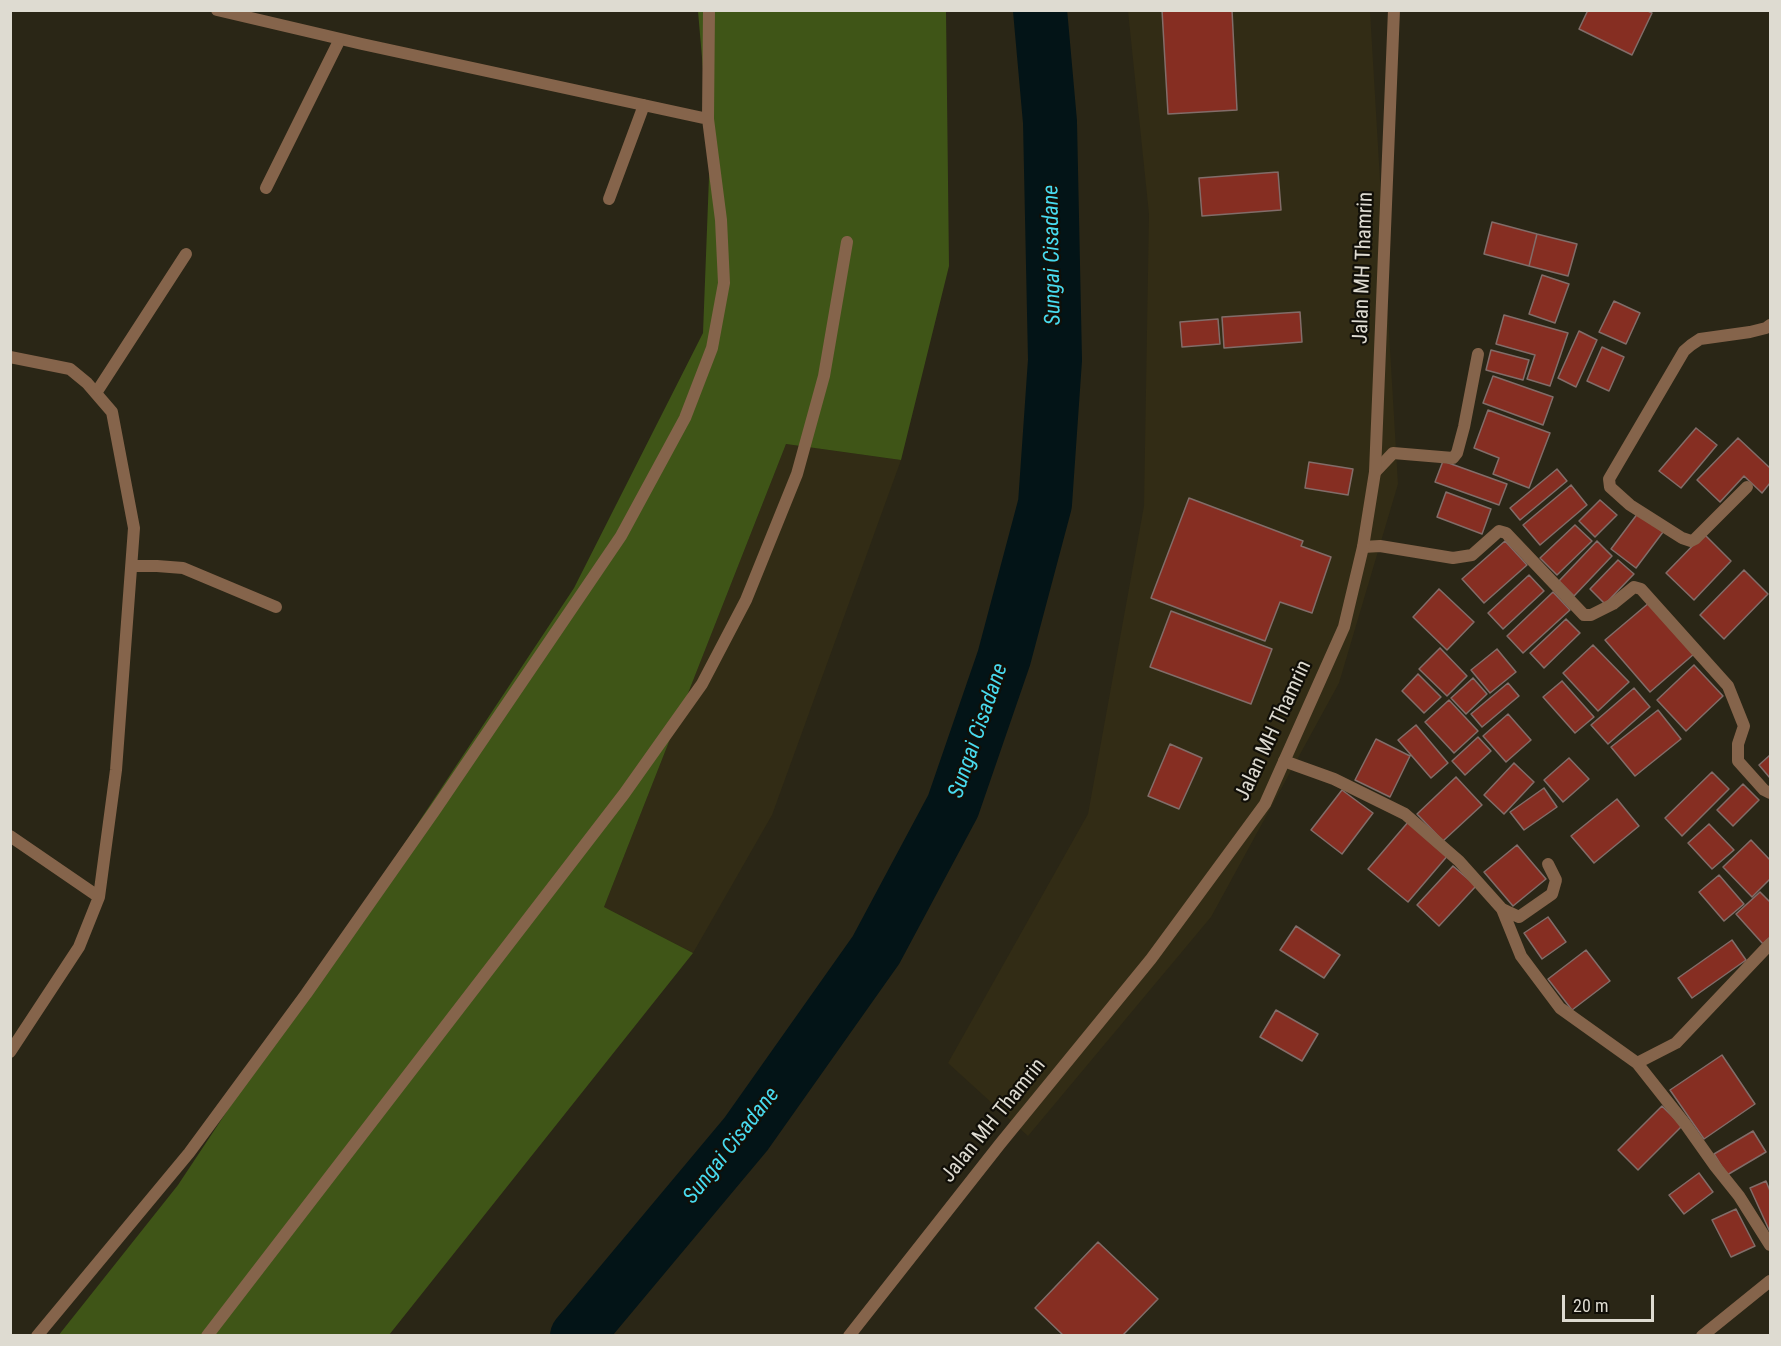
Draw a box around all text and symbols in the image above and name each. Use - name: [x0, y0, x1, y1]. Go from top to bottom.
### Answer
- water label: Sungai Cisadane: [1039, 185, 1067, 325]
- street label: Jalan MH Thamrin: [1349, 192, 1379, 344]
- street label: Jalan MH Thamrin: [1230, 657, 1318, 805]
- water label: Sungai Cisadane: [944, 660, 1014, 802]
- street label: Jalan MH Thamrin: [936, 1054, 1052, 1188]
- water label: Sungai Cisadane: [678, 1083, 786, 1209]
- scale bar: [1565, 1283, 1656, 1321]
- text: 20 m: [1573, 1295, 1608, 1316]

